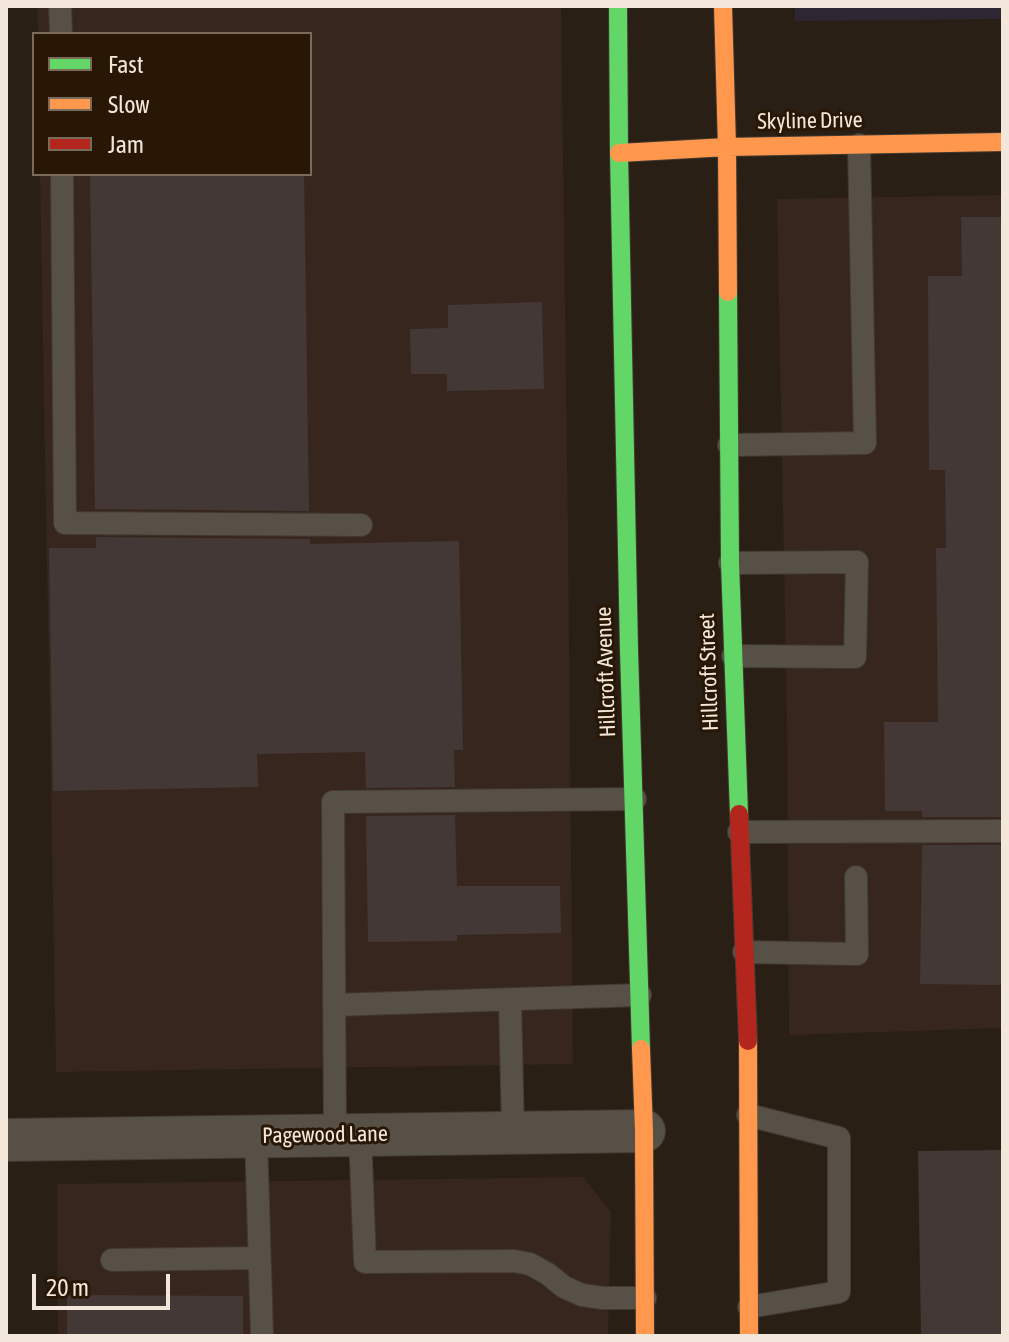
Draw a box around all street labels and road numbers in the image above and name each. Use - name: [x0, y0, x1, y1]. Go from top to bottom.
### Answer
- street label: Skyline Drive: [757, 107, 863, 135]
- street label: Hillcroft Avenue: [591, 606, 621, 738]
- street label: Hillcroft Street: [694, 613, 724, 731]
- street label: Pagewood Lane: [262, 1121, 388, 1149]

